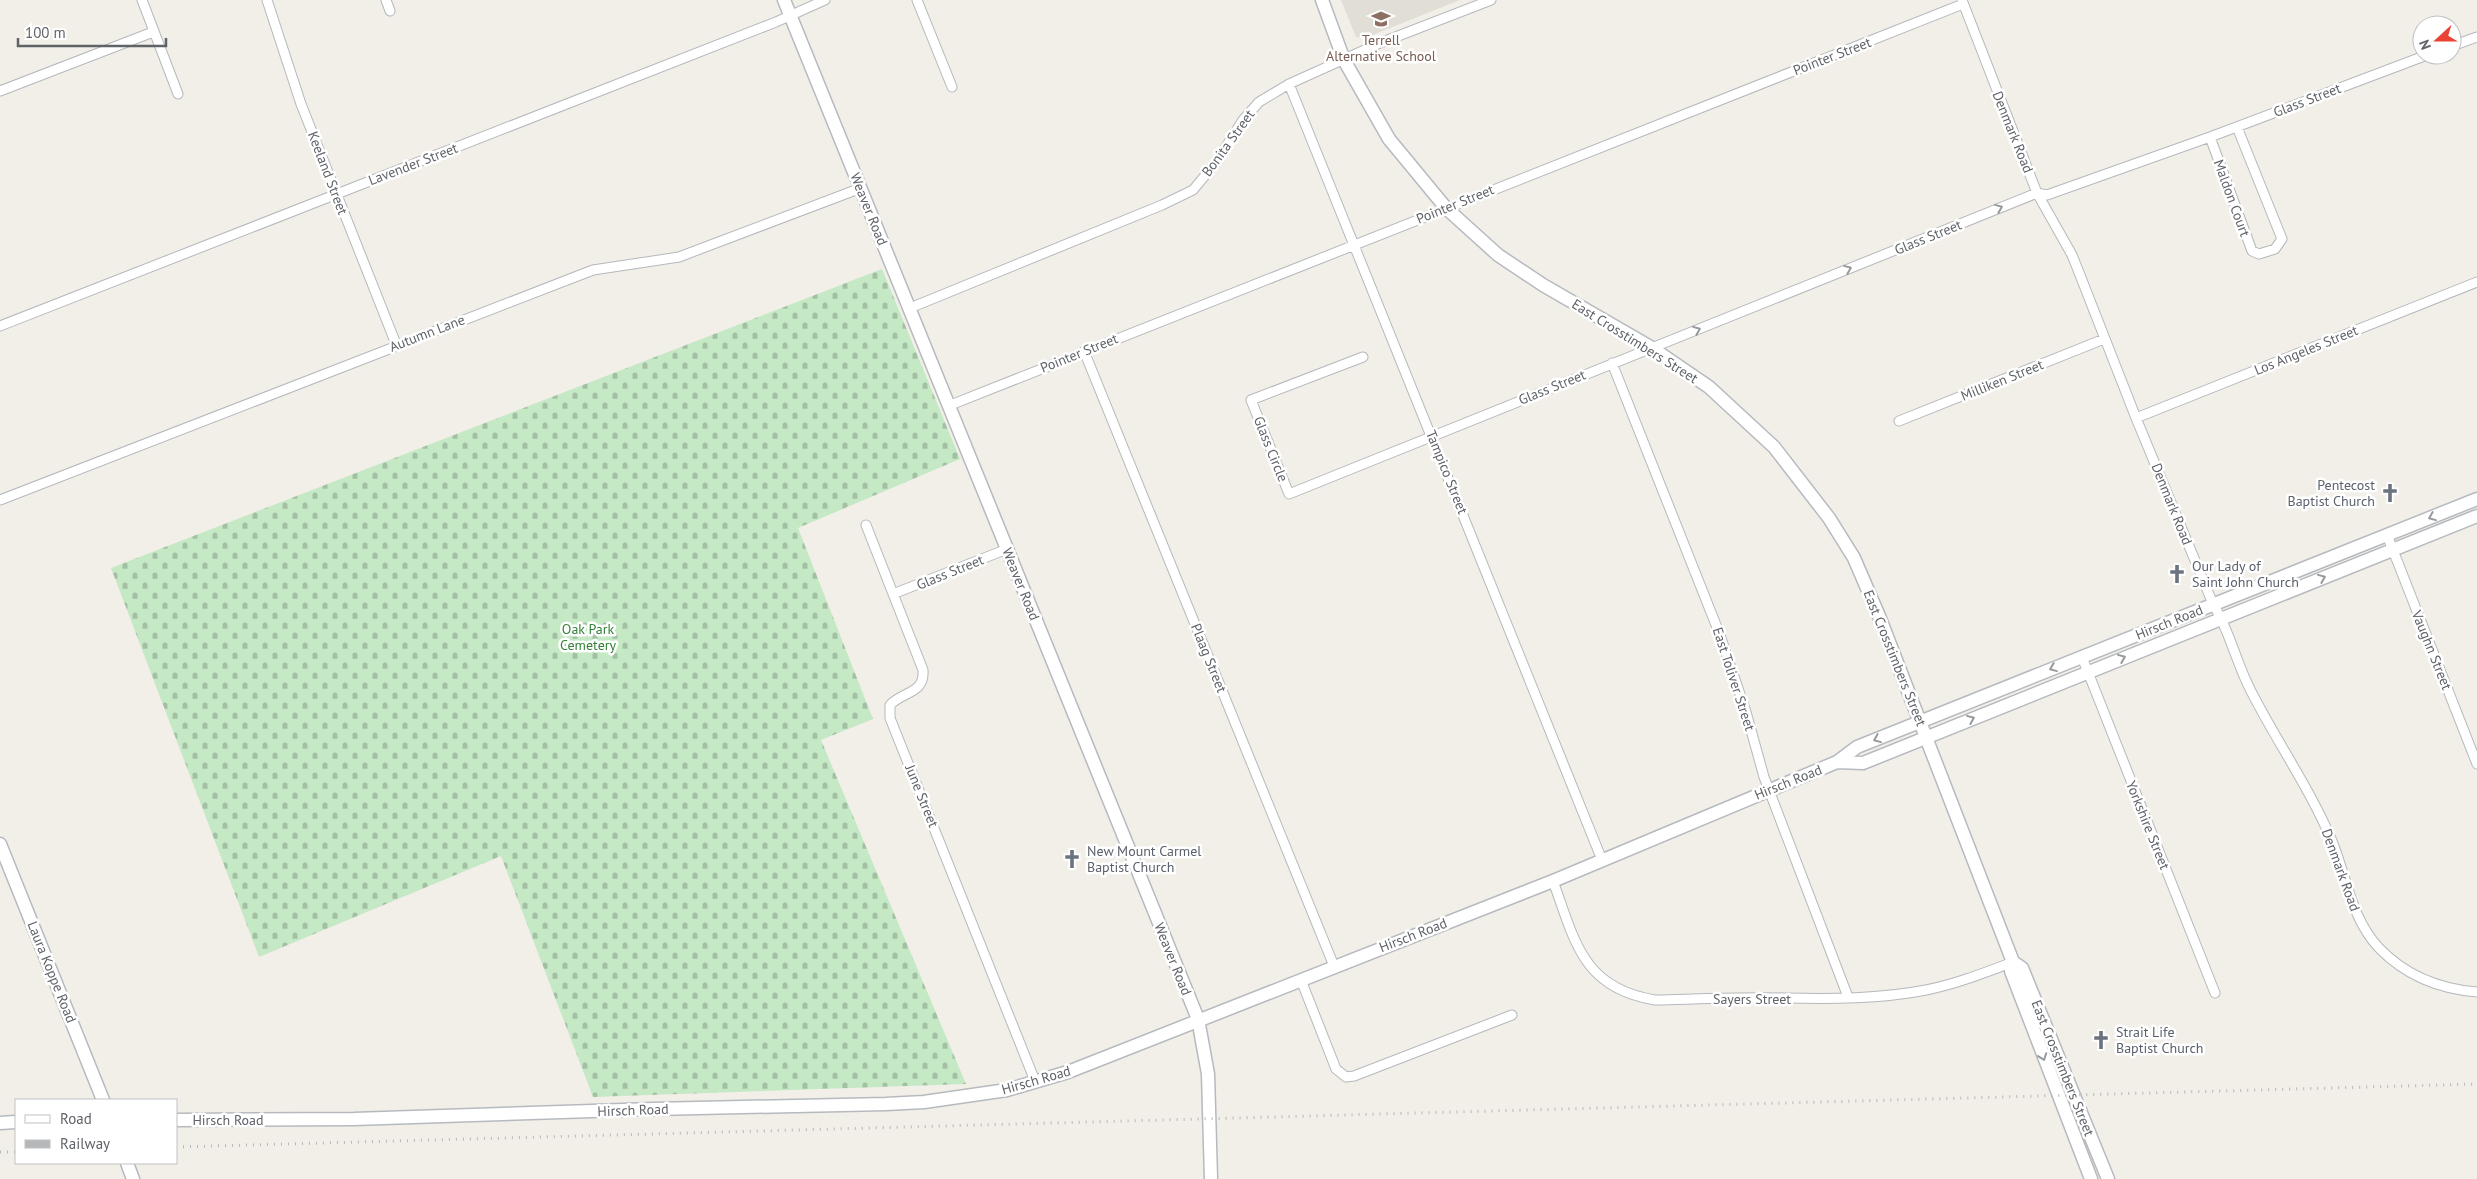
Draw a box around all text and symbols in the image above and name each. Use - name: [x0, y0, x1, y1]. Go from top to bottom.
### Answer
- school or university icon: Terrell Alternative School: [1370, 8, 1392, 30]
- scale bar: [18, 15, 165, 47]
- north arrow: [2412, 15, 2462, 65]
- text: 100 m: [25, 23, 66, 42]
- place label: Terrell Alternative School: [1326, 31, 1436, 65]
- street label: Pointer Street: [1790, 33, 1874, 79]
- text: N: [2415, 37, 2435, 52]
- street label: Glass Street: [2271, 79, 2344, 121]
- street label: Denmark Road: [1988, 88, 2038, 176]
- street label: Bonita Street: [1198, 106, 1258, 180]
- street label: Keeland Street: [304, 129, 352, 217]
- street label: Lavender Street: [366, 139, 460, 189]
- street label: Maldon Court: [2210, 157, 2254, 239]
- street label: Weaver Road: [846, 170, 892, 248]
- street label: Pointer Street: [1414, 180, 1497, 228]
- one-way arrow: [1994, 204, 2003, 214]
- street label: Glass Street: [1892, 215, 1964, 259]
- one-way arrow: [1843, 265, 1852, 275]
- street label: East Crosstimbers Street: [1569, 295, 1702, 387]
- street label: Autumn Lane: [387, 310, 467, 356]
- street label: Los Angeles Street: [2252, 321, 2361, 379]
- one-way arrow: [1692, 326, 1701, 336]
- street label: Pointer Street: [1038, 329, 1121, 377]
- street label: Milliken Street: [1958, 355, 2046, 405]
- street label: Glass Street: [1516, 365, 1588, 409]
- street label: Glass Circle: [1250, 414, 1292, 484]
- street label: Tampico Street: [1422, 427, 1472, 517]
- street label: Denmark Road: [2147, 460, 2197, 548]
- place label: Pentecost Baptist Church: [2288, 476, 2375, 510]
- church icon: Pentecost Baptist Church: [2379, 482, 2401, 504]
- one-way arrow: [2428, 511, 2437, 521]
- street label: Weaver Road: [998, 545, 1044, 623]
- street label: Glass Street: [914, 550, 986, 594]
- place label: Our Lady of Saint John Church: [2192, 557, 2299, 591]
- church icon: Our Lady of Saint John Church: [2166, 563, 2188, 585]
- one-way arrow: [2317, 574, 2326, 584]
- street label: East Crosstimbers Street: [1859, 587, 1931, 729]
- street label: Hirsch Road: [2133, 600, 2205, 644]
- street label: Vaughn Street: [2408, 607, 2456, 693]
- park label: Oak Park Cemetery: [560, 620, 617, 654]
- street label: Plaag Street: [1187, 621, 1231, 695]
- street label: East Toliver Street: [1709, 625, 1759, 733]
- one-way arrow: [2117, 654, 2126, 664]
- one-way arrow: [2050, 663, 2058, 673]
- one-way arrow: [1966, 714, 1975, 725]
- one-way arrow: [1873, 733, 1882, 743]
- street label: Hirsch Road: [1752, 760, 1824, 804]
- street label: June Street: [901, 761, 943, 830]
- street label: Yorkshire Street: [2122, 778, 2174, 872]
- street label: Denmark Road: [2318, 826, 2364, 914]
- place label: New Mount Carmel Baptist Church: [1087, 842, 1201, 876]
- church icon: New Mount Carmel Baptist Church: [1061, 848, 1083, 870]
- street label: Hirsch Road: [1377, 914, 1449, 956]
- street label: Laura Koppe Road: [23, 919, 81, 1025]
- street label: Weaver Road: [1150, 920, 1196, 998]
- street label: Sayers Street: [1713, 990, 1791, 1008]
- street label: East Crosstimbers Street: [2027, 997, 2099, 1139]
- place label: Strait Life Baptist Church: [2116, 1023, 2204, 1057]
- church icon: Strait Life Baptist Church: [2090, 1029, 2112, 1051]
- one-way arrow: [2037, 1052, 2047, 1061]
- street label: Hirsch Road: [999, 1062, 1073, 1098]
- legend: [15, 1099, 178, 1164]
- street label: Hirsch Road: [597, 1100, 669, 1120]
- text: Road: [60, 1109, 92, 1128]
- street label: Hirsch Road: [192, 1111, 264, 1129]
- text: Railway: [60, 1134, 110, 1153]

